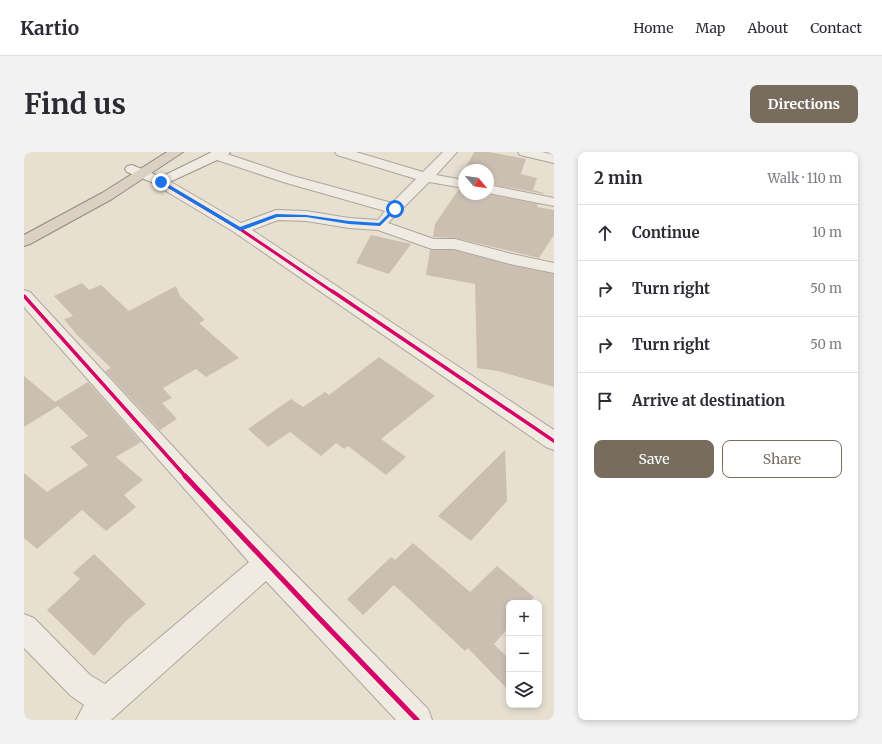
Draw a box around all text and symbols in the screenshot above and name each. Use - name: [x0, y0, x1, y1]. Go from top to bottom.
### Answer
- text: Kartio: [20, 16, 79, 40]
- text: Home: [633, 19, 674, 37]
- text: Map: [696, 19, 725, 37]
- text: About: [747, 19, 788, 37]
- text: Contact: [810, 19, 862, 37]
- button: Directions: [750, 85, 858, 123]
- text: Find us: [24, 86, 126, 122]
- north arrow: [458, 164, 494, 200]
- text: 2 min: [594, 167, 642, 189]
- text: Walk · 110 m: [767, 170, 842, 187]
- route end: [152, 173, 170, 191]
- route start: [386, 200, 404, 218]
- icon: ahead: [594, 222, 616, 244]
- text: Continue: [632, 223, 700, 242]
- text: 10 m: [812, 224, 842, 241]
- icon: right: [594, 278, 616, 300]
- text: Turn right: [632, 279, 710, 298]
- text: 50 m: [810, 280, 842, 297]
- icon: right: [594, 334, 616, 356]
- text: Turn right: [632, 335, 710, 354]
- text: 50 m: [810, 336, 842, 353]
- icon: arrive: [594, 390, 616, 412]
- text: Arrive at destination: [632, 391, 785, 410]
- button: Save: [594, 440, 714, 478]
- button: Share: [722, 440, 842, 478]
- map controls: [506, 600, 542, 708]
- button: +: [506, 600, 542, 636]
- button: −: [506, 636, 542, 672]
- button: layers: [506, 672, 542, 708]

